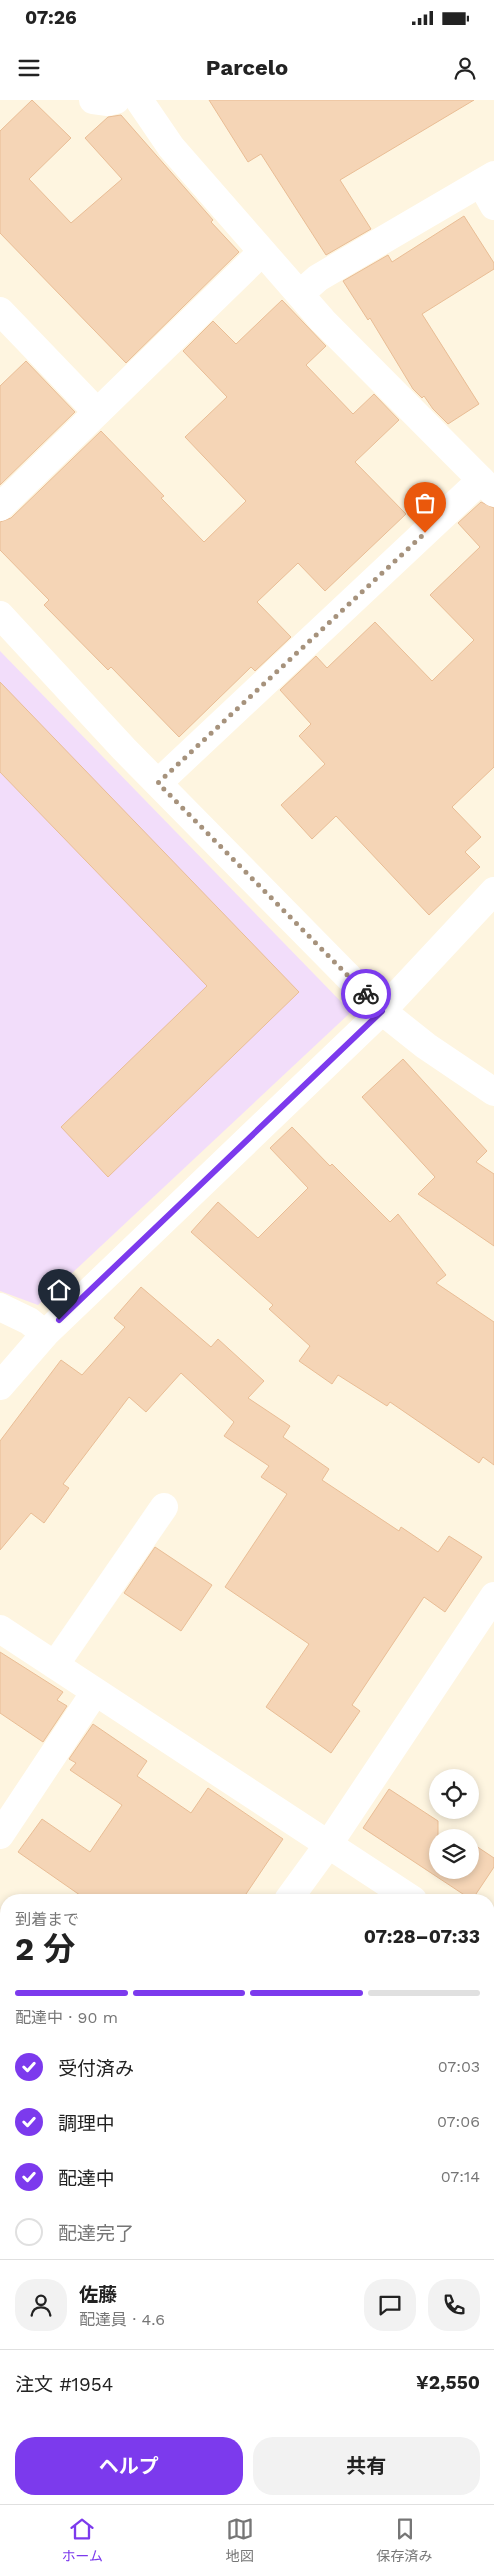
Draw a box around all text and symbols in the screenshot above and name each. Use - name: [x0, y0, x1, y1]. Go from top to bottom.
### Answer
- text: 07:26: [25, 6, 77, 29]
- icon: menu: [15, 54, 43, 82]
- icon: person: [451, 54, 479, 82]
- text: Parcelo: [206, 55, 288, 80]
- pin: [404, 482, 446, 533]
- icon: bag: [411, 489, 439, 517]
- courier: [341, 969, 391, 1019]
- icon: bike: [352, 980, 380, 1008]
- pin: [38, 1269, 80, 1320]
- icon: home: [45, 1276, 73, 1304]
- map controls: [429, 1769, 479, 1879]
- button: locate: [429, 1769, 479, 1819]
- button: layers: [429, 1829, 479, 1879]
- text: 到着まで: [15, 1910, 79, 1929]
- text: 07:28–07:33: [364, 1925, 480, 1948]
- text: 2 分: [15, 1930, 75, 1968]
- text: 配達中 · 90 m: [15, 2008, 118, 2027]
- icon: check: [15, 2053, 43, 2081]
- text: 受付済み: [58, 2057, 134, 2080]
- text: 07:03: [438, 2057, 480, 2076]
- icon: check: [15, 2108, 43, 2136]
- text: 調理中: [58, 2112, 115, 2135]
- text: 07:06: [437, 2112, 480, 2131]
- icon: check: [15, 2163, 43, 2191]
- text: 配達中: [58, 2167, 115, 2190]
- text: 07:14: [441, 2167, 480, 2186]
- text: 配達完了: [58, 2222, 134, 2245]
- button: person: [15, 2279, 67, 2331]
- button: chat: [364, 2279, 416, 2331]
- button: phone: [428, 2279, 480, 2331]
- text: 佐藤: [79, 2283, 117, 2306]
- text: 配達員 · 4.6: [79, 2310, 165, 2329]
- text: ¥2,550: [416, 2371, 480, 2394]
- text: 注文 #1954: [15, 2373, 113, 2396]
- button: ヘルプ: [15, 2437, 243, 2495]
- button: 共有: [253, 2437, 480, 2495]
- tab: ホーム: [61, 2515, 103, 2565]
- tab: 地図: [226, 2515, 254, 2565]
- tab: 保存済み: [377, 2515, 433, 2565]

